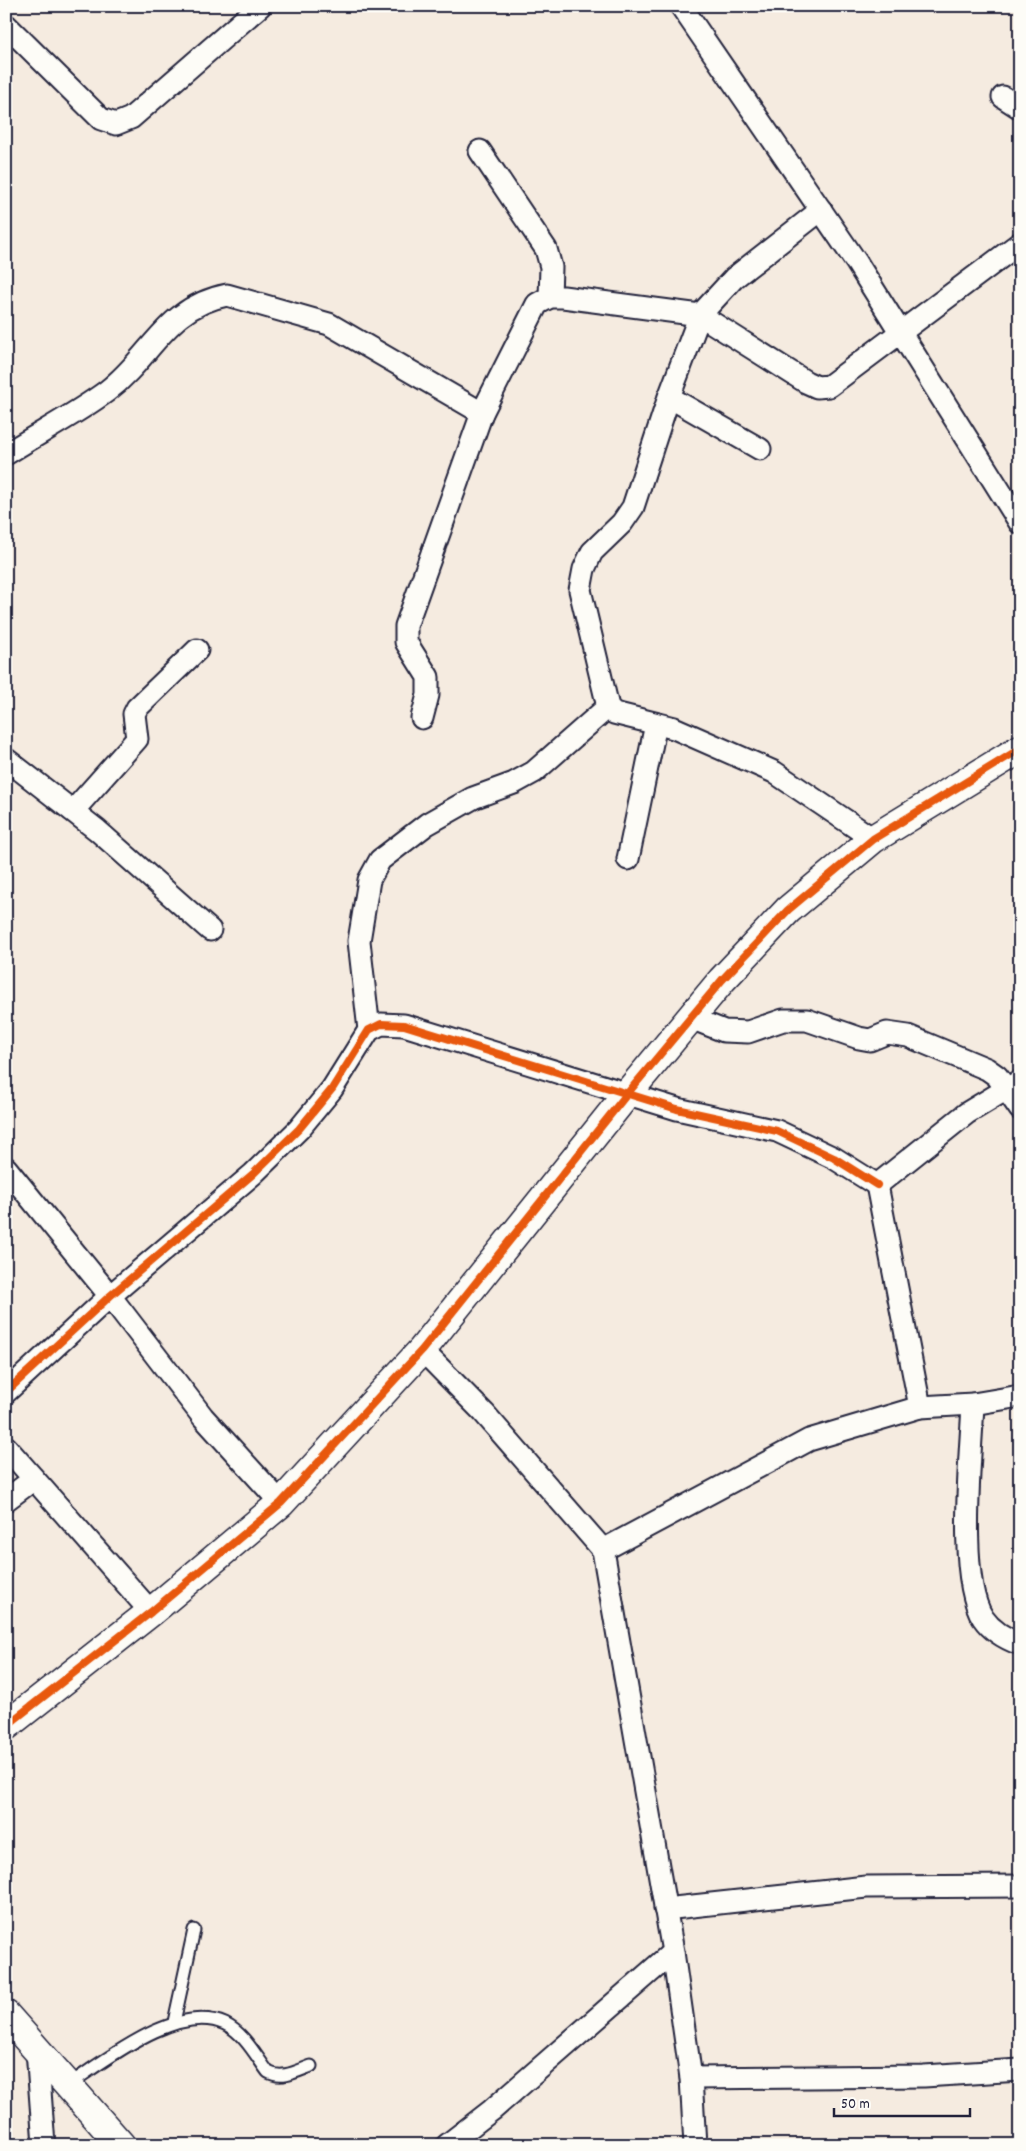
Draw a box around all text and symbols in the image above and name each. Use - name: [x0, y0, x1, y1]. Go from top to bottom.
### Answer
- scale bar: [834, 2086, 970, 2118]
- text: 50 m: [841, 2094, 870, 2116]

